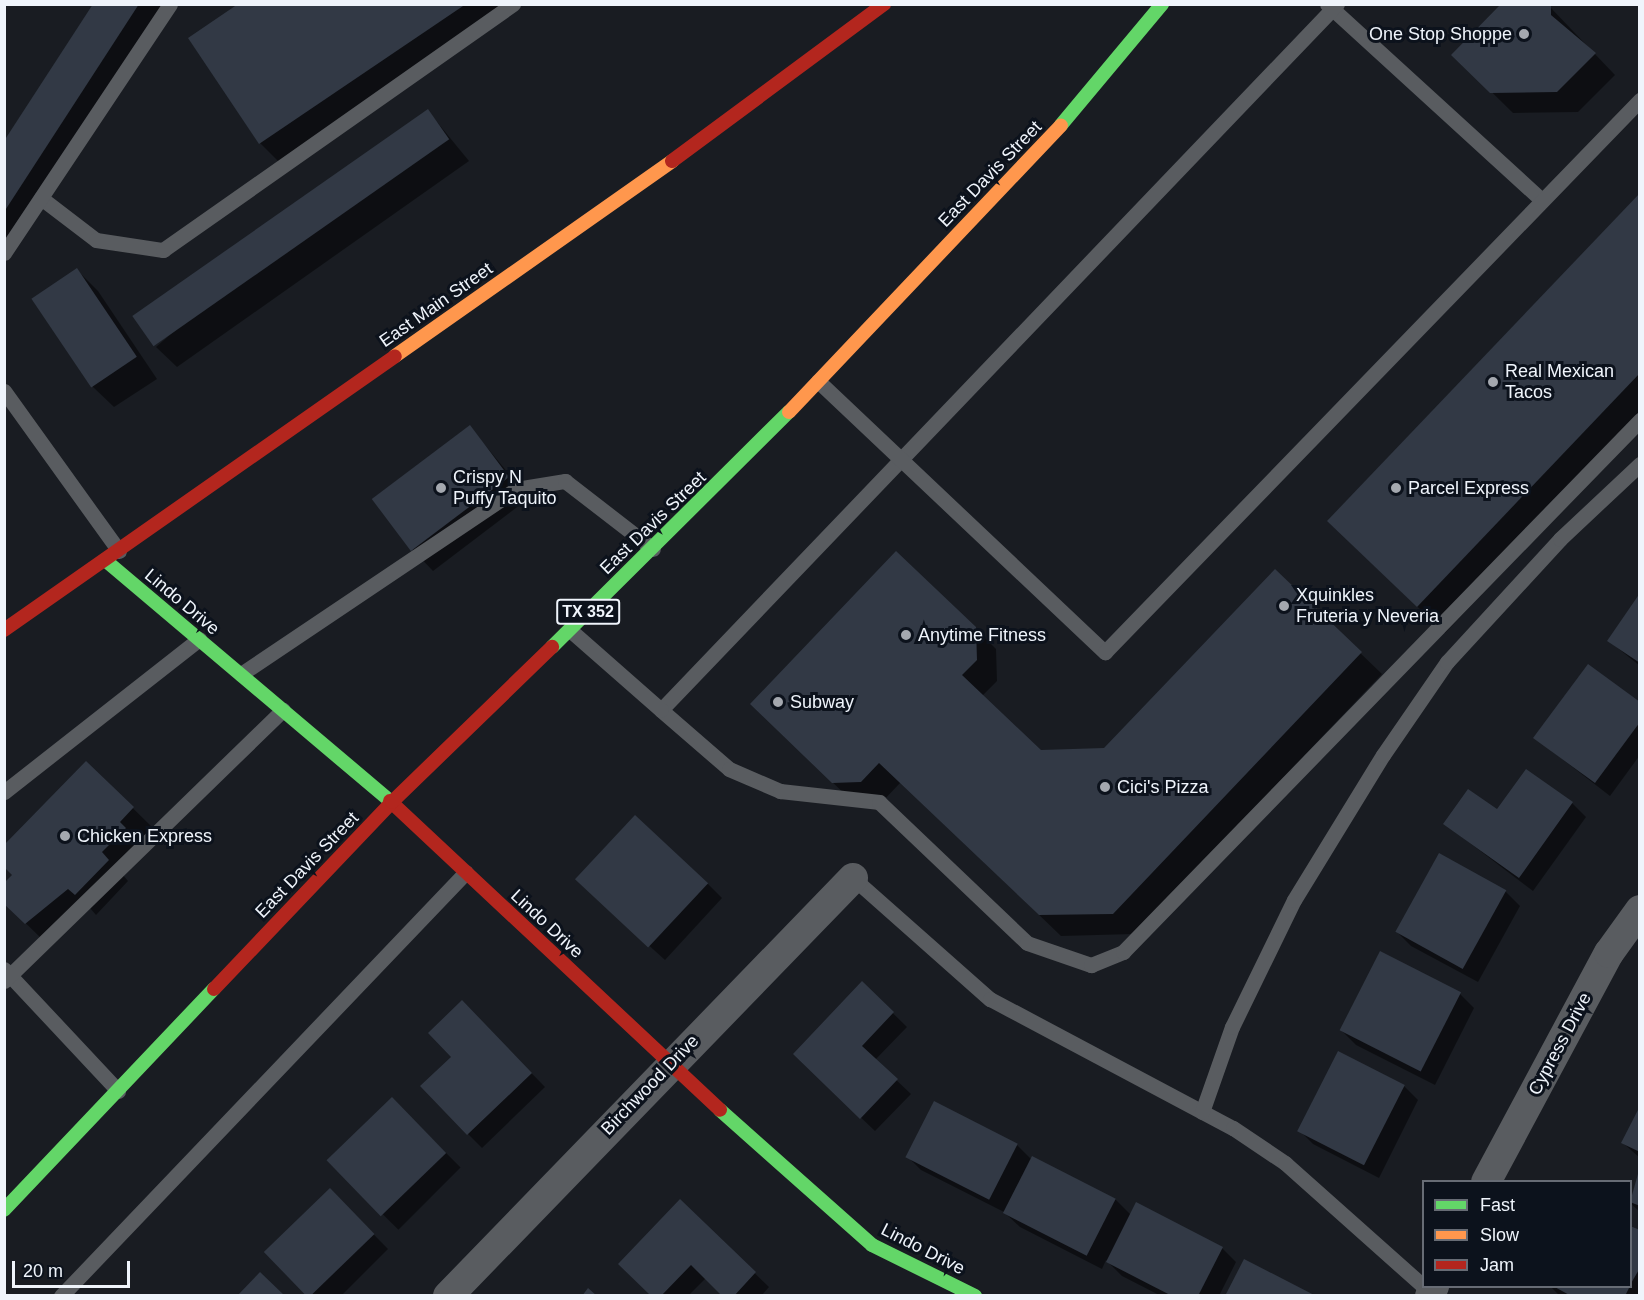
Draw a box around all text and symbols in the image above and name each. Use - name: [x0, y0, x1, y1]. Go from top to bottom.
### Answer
- place label: One Stop Shoppe: [1369, 23, 1512, 45]
- marker: One Stop Shoppe: [1517, 27, 1531, 41]
- street label: East Davis Street: [934, 116, 1046, 232]
- street label: East Main Street: [375, 258, 497, 352]
- place label: Real Mexican Tacos: [1505, 361, 1614, 404]
- marker: Real Mexican Tacos: [1486, 375, 1500, 389]
- place label: Crispy N Puffy Taquito: [453, 467, 557, 510]
- street label: East Davis Street: [595, 467, 711, 579]
- place label: Parcel Express: [1408, 477, 1529, 499]
- marker: Crispy N Puffy Taquito: [434, 481, 448, 495]
- marker: Parcel Express: [1389, 481, 1403, 495]
- street label: Lindo Drive: [140, 564, 224, 640]
- place label: Xquinkles Fruteria y Neveria: [1296, 585, 1439, 628]
- road number: TX 352: [555, 599, 621, 625]
- marker: Xquinkles Fruteria y Neveria: [1277, 599, 1291, 613]
- place label: Anytime Fitness: [918, 624, 1046, 646]
- marker: Anytime Fitness: [899, 628, 913, 642]
- place label: Subway: [790, 691, 854, 713]
- marker: Subway: [771, 695, 785, 709]
- place label: Cici's Pizza: [1117, 776, 1208, 798]
- marker: Cici's Pizza: [1098, 780, 1112, 794]
- street label: East Davis Street: [251, 807, 363, 923]
- place label: Chicken Express: [77, 825, 212, 847]
- marker: Chicken Express: [58, 829, 72, 843]
- street label: Lindo Drive: [506, 885, 588, 963]
- street label: Cypress Drive: [1524, 989, 1596, 1099]
- street label: Birchwood Drive: [597, 1030, 703, 1140]
- legend: [1422, 1180, 1632, 1288]
- text: Fast: [1480, 1195, 1515, 1215]
- street label: Lindo Drive: [878, 1219, 968, 1279]
- text: Slow: [1480, 1225, 1519, 1245]
- scale bar: [15, 1249, 134, 1287]
- text: Jam: [1480, 1255, 1514, 1275]
- text: 20 m: [23, 1261, 63, 1281]

